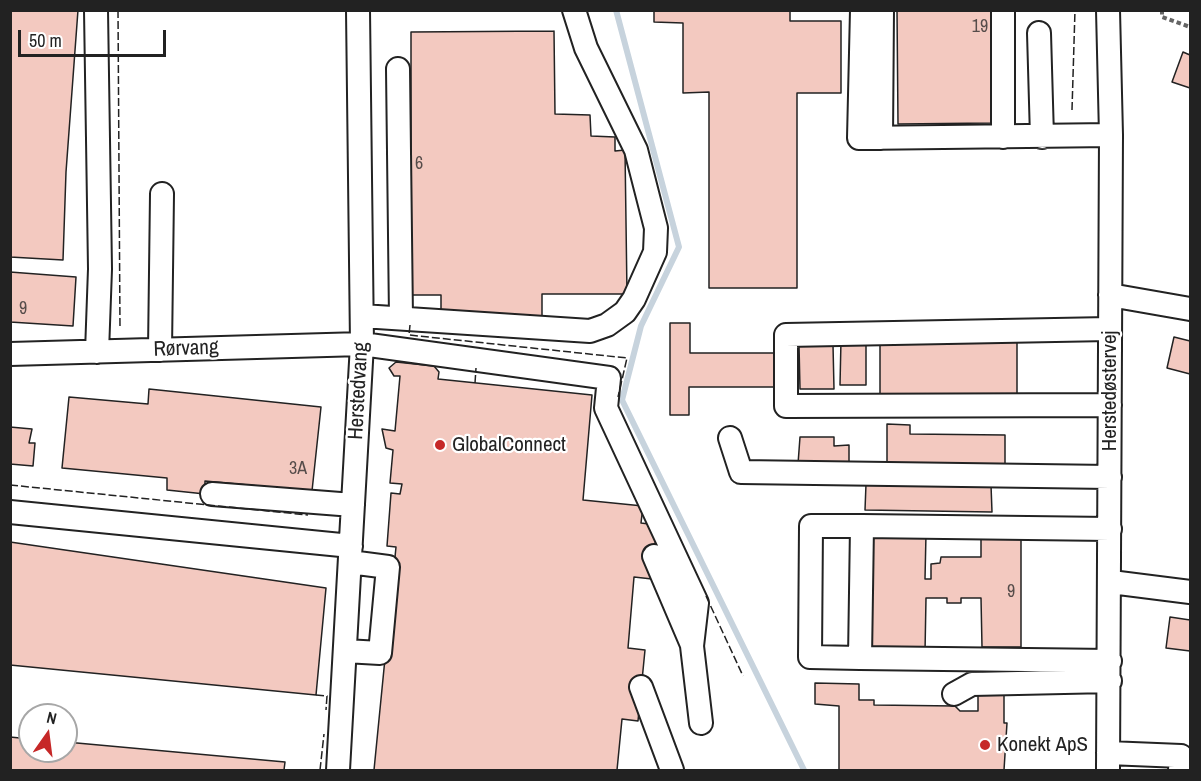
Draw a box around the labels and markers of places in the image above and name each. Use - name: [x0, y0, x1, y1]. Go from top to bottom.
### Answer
- place label: GlobalConnect: [452, 432, 566, 458]
- marker: GlobalConnect: [433, 438, 447, 452]
- place label: Konekt ApS: [997, 732, 1088, 758]
- marker: Konekt ApS: [978, 738, 992, 752]

